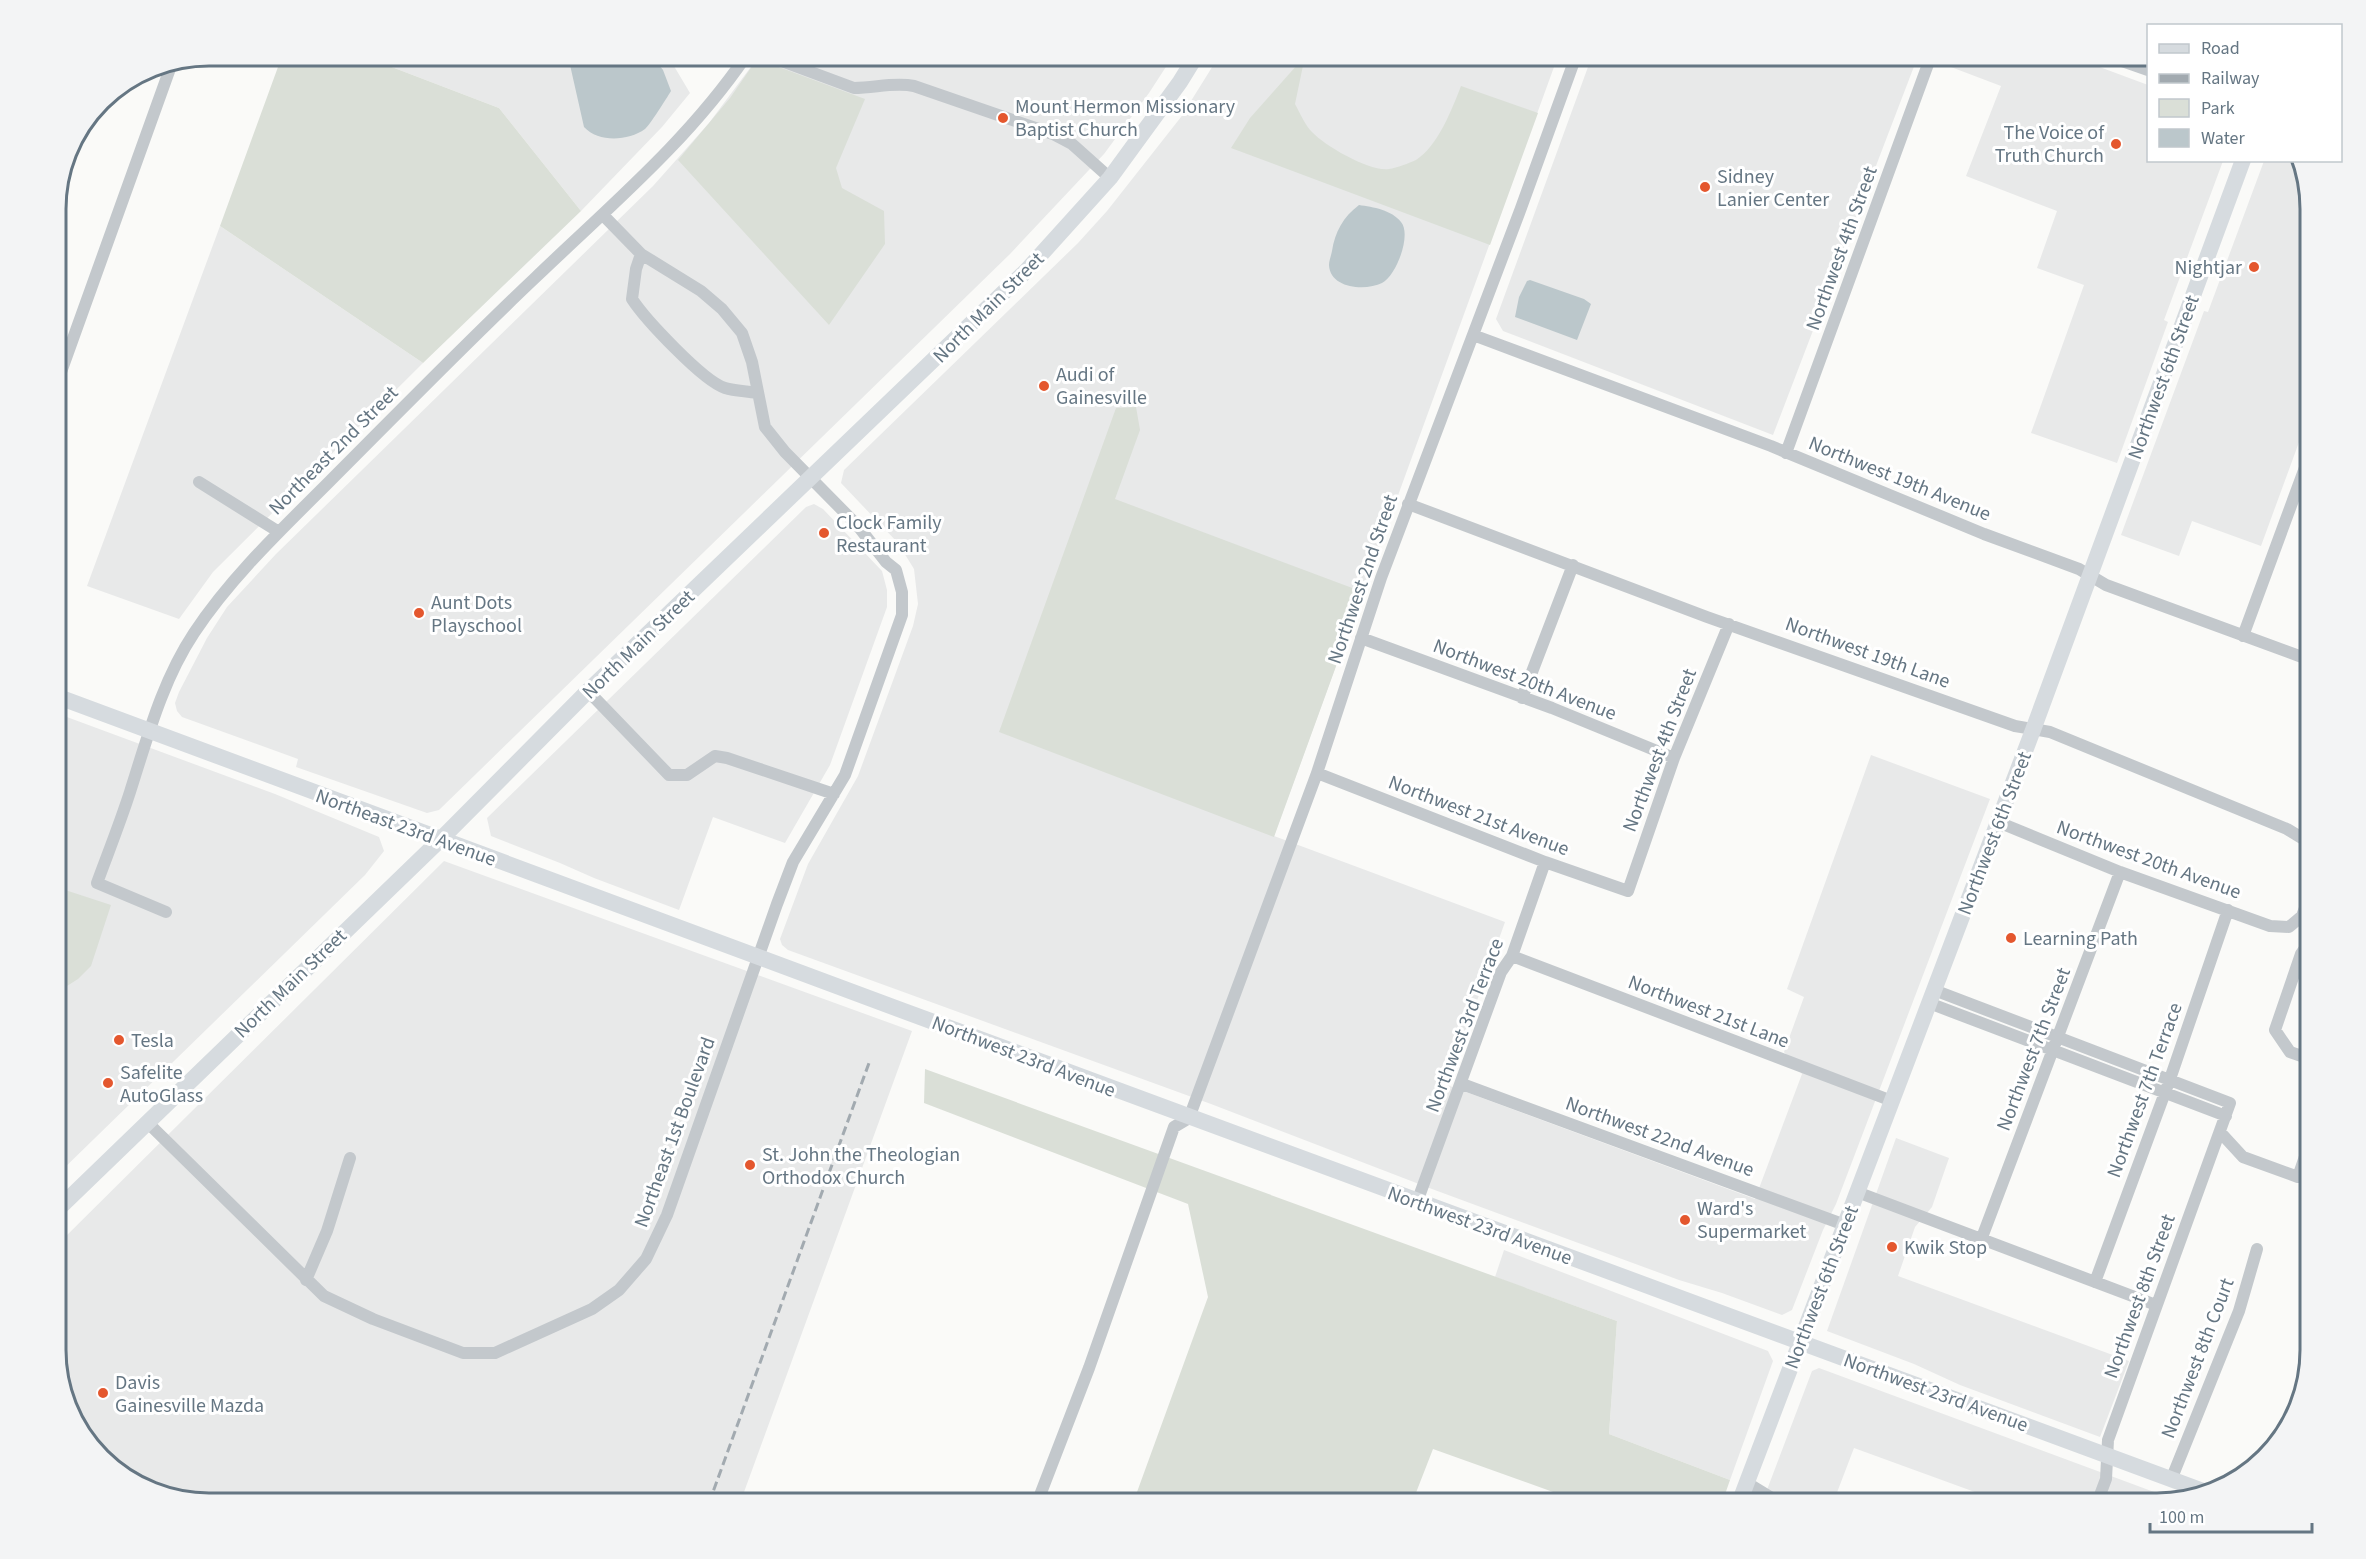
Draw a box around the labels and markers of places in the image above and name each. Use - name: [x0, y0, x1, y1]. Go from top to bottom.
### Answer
- place label: Mount Hermon Missionary Baptist Church: [1015, 93, 1236, 144]
- marker: Mount Hermon Missionary Baptist Church: [996, 111, 1010, 125]
- place label: The Voice of Truth Church: [1995, 119, 2105, 170]
- marker: The Voice of Truth Church: [2109, 137, 2123, 151]
- place label: Sidney Lanier Center: [1717, 163, 1829, 214]
- marker: Sidney Lanier Center: [1698, 180, 1712, 194]
- place label: Nightjar: [2174, 254, 2242, 282]
- marker: Nightjar: [2247, 260, 2261, 274]
- place label: Audi of Gainesville: [1056, 361, 1147, 412]
- marker: Audi of Gainesville: [1037, 379, 1051, 393]
- place label: Clock Family Restaurant: [836, 509, 942, 560]
- marker: Clock Family Restaurant: [817, 526, 831, 540]
- place label: Aunt Dots Playschool: [431, 589, 522, 640]
- marker: Aunt Dots Playschool: [412, 606, 426, 620]
- place label: Learning Path: [2023, 925, 2138, 953]
- marker: Learning Path: [2004, 931, 2018, 945]
- place label: Tesla: [131, 1027, 174, 1055]
- marker: Tesla: [112, 1033, 126, 1047]
- place label: Safelite AutoGlass: [120, 1059, 203, 1110]
- marker: Safelite AutoGlass: [101, 1076, 115, 1090]
- place label: St. John the Theologian Orthodox Church: [762, 1141, 960, 1192]
- marker: St. John the Theologian Orthodox Church: [743, 1158, 757, 1172]
- place label: Ward's Supermarket: [1697, 1195, 1806, 1246]
- marker: Ward's Supermarket: [1678, 1213, 1692, 1227]
- place label: Kwik Stop: [1904, 1234, 1987, 1262]
- marker: Kwik Stop: [1885, 1240, 1899, 1254]
- place label: Davis Gainesville Mazda: [115, 1369, 264, 1420]
- marker: Davis Gainesville Mazda: [96, 1386, 110, 1400]

